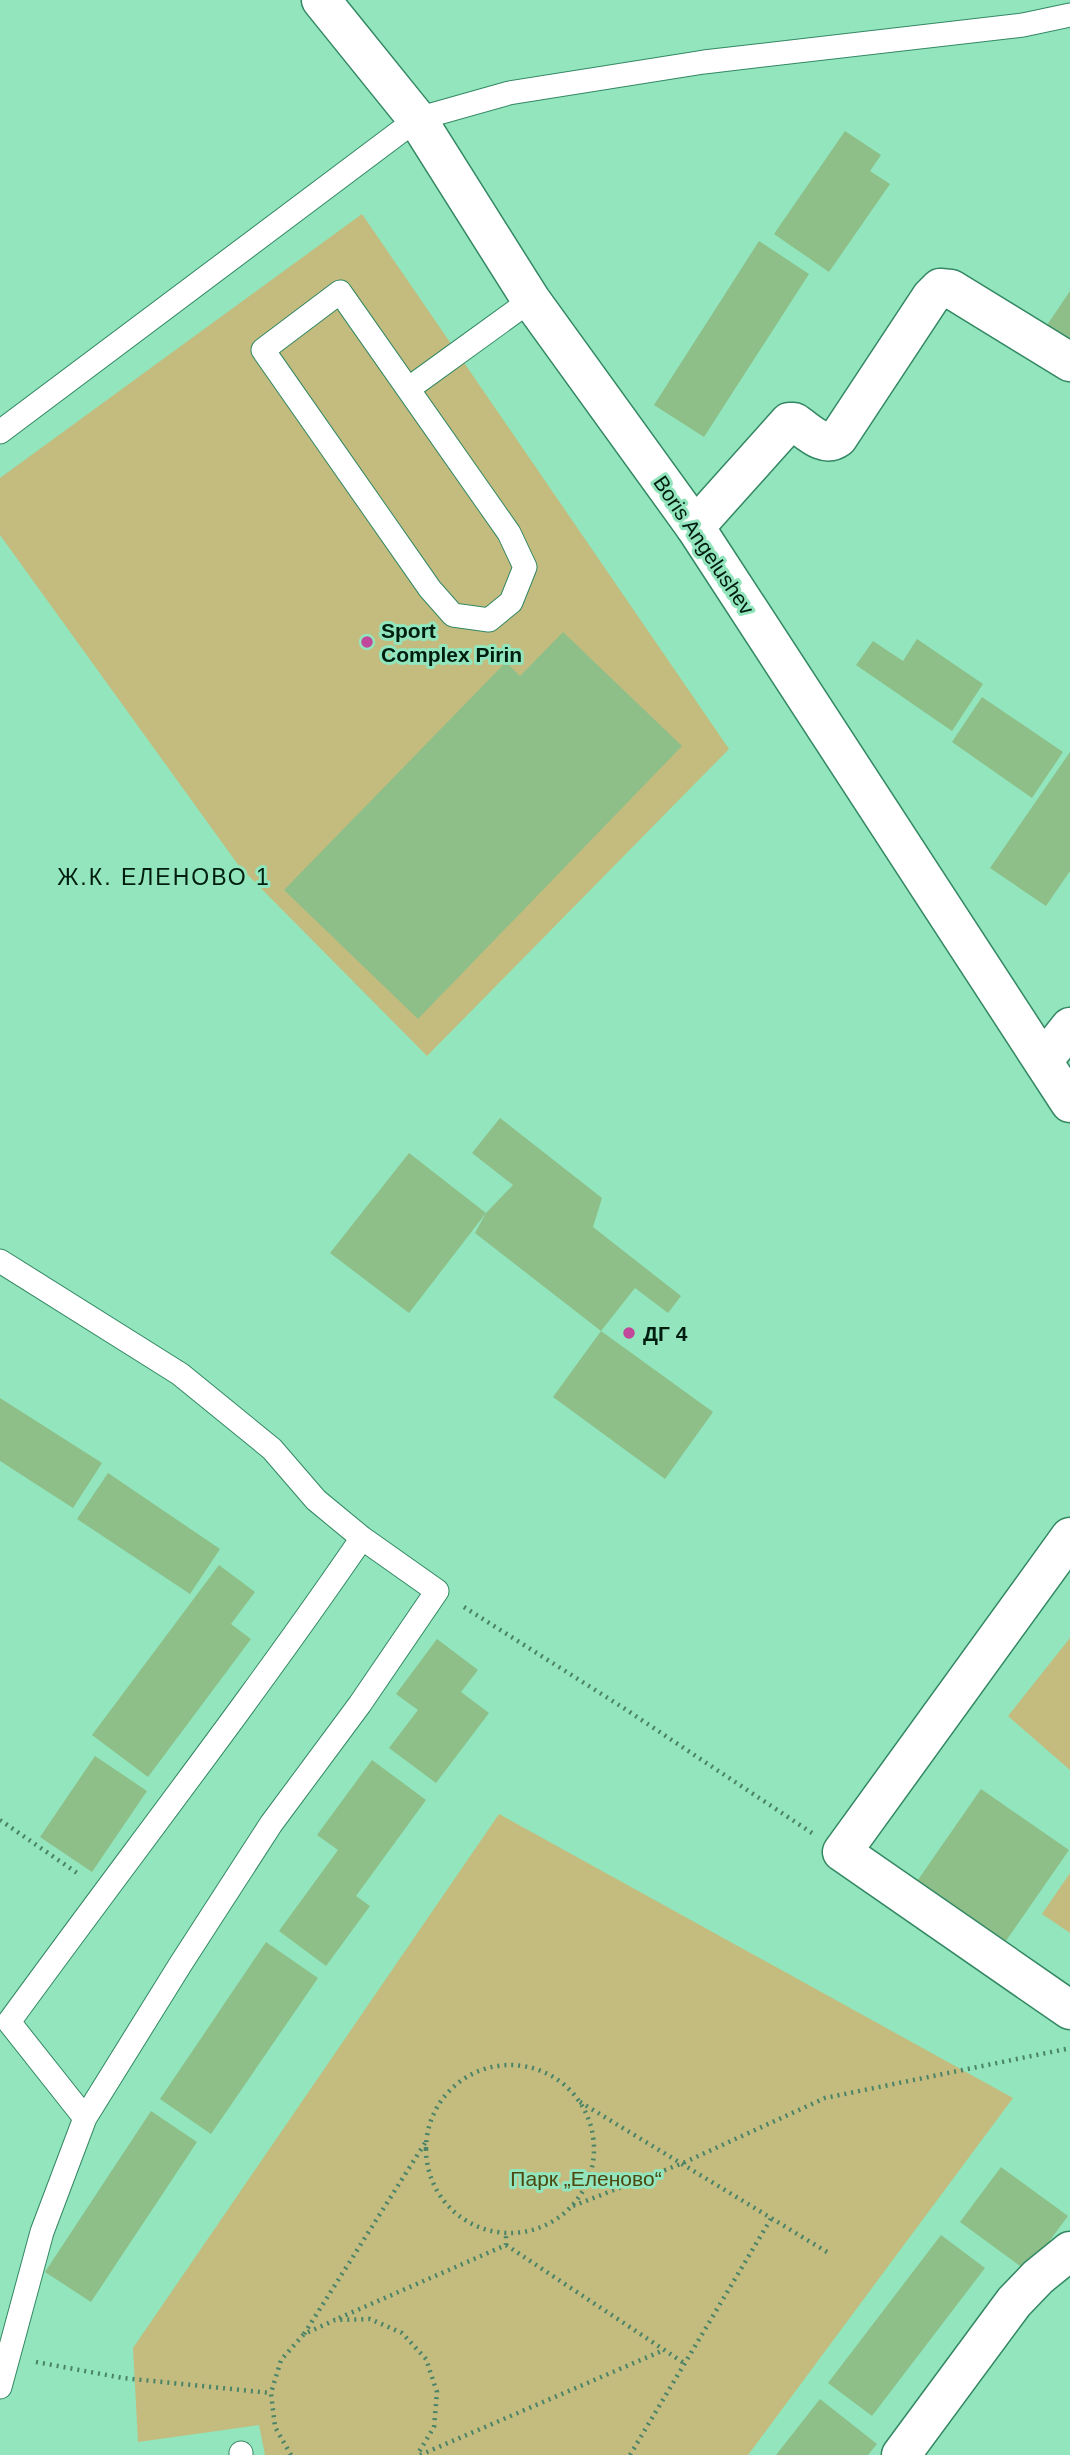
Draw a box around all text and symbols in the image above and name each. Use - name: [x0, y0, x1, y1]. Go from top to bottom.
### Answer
- street label: Boris Angelushev: [649, 471, 759, 619]
- place label: Sport Complex Pirin: [381, 619, 522, 666]
- marker: Sport Complex Pirin: [359, 634, 375, 650]
- district label: Ж.К. ЕЛЕНОВО 1: [57, 864, 271, 890]
- place label: ДГ 4: [643, 1322, 688, 1345]
- marker: ДГ 4: [621, 1325, 637, 1341]
- park label: Парк „Еленово“: [510, 2167, 662, 2190]

